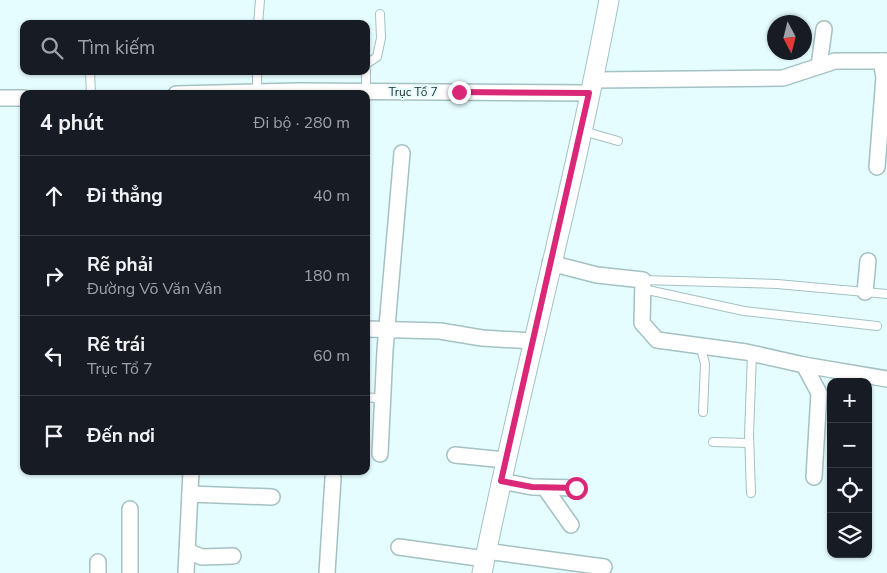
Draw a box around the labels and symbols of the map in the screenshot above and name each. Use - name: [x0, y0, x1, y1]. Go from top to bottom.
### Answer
- north arrow: [767, 15, 812, 60]
- route end: [448, 81, 471, 104]
- street label: Trục Tổ 7: [388, 84, 438, 100]
- route start: [565, 477, 588, 500]

